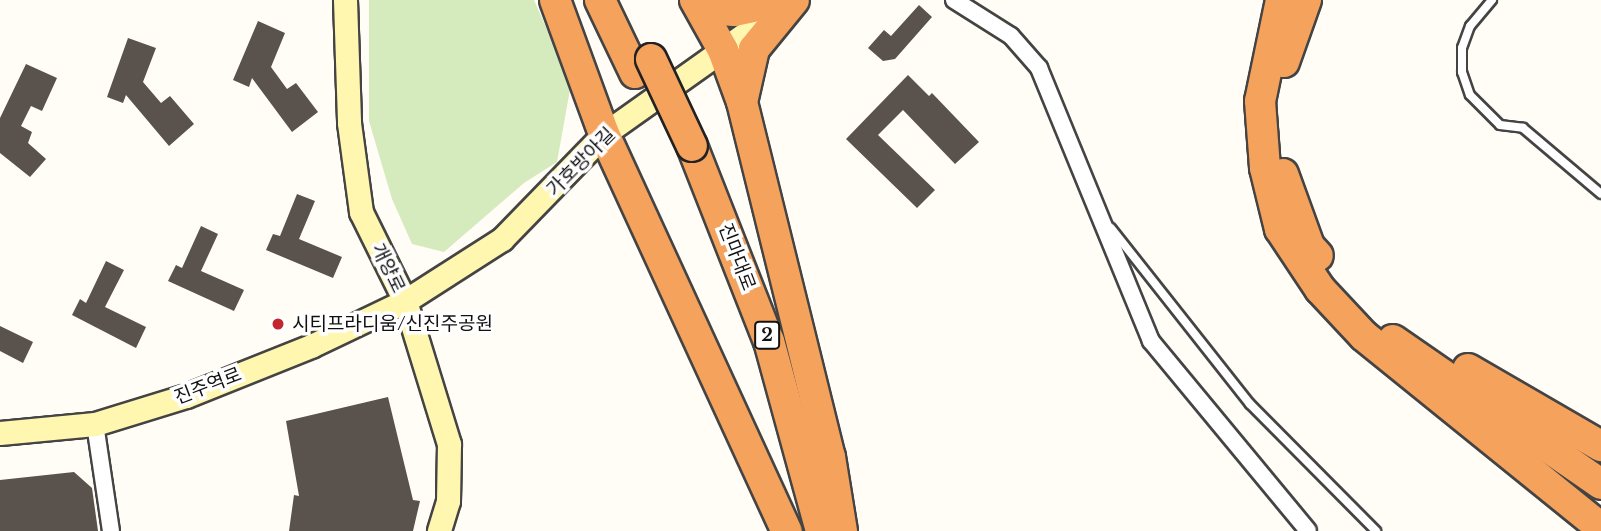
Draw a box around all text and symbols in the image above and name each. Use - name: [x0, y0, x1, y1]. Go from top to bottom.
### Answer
- street label: 가호방아길: [542, 123, 620, 201]
- street label: 진마대로: [714, 220, 760, 294]
- street label: 개양로: [366, 239, 410, 297]
- place label: 시티프라디움/신진주공원: [292, 313, 493, 335]
- marker: 시티프라디움/신진주공원: [270, 316, 286, 332]
- road number: 2: [753, 320, 781, 349]
- street label: 진주역로: [171, 363, 245, 409]

